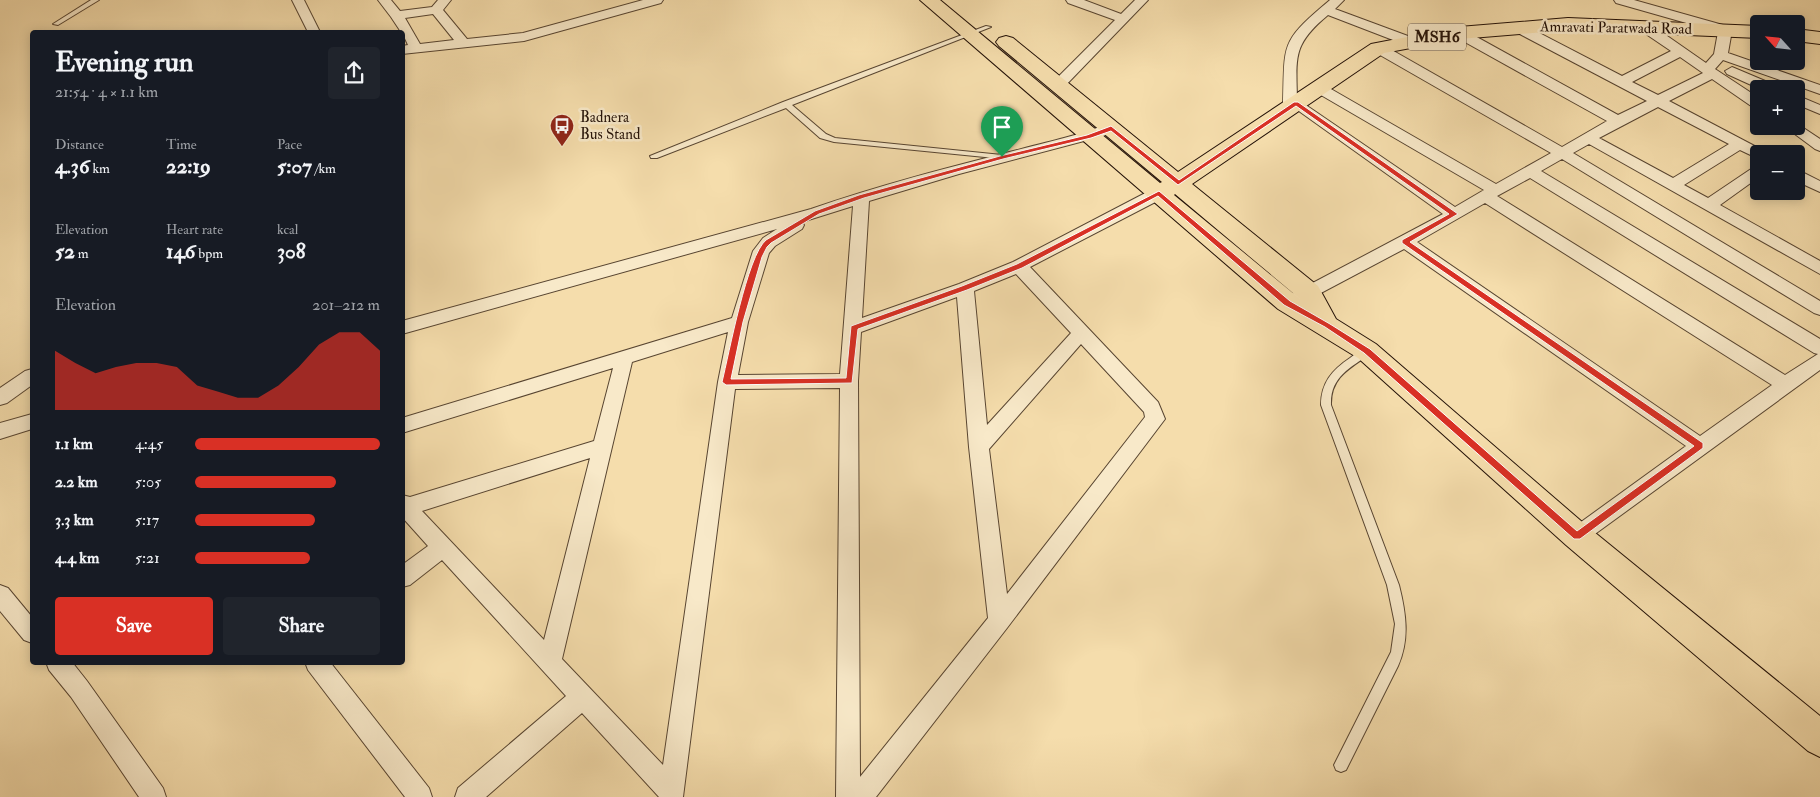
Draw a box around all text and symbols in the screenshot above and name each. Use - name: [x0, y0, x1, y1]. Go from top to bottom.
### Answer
- north arrow: [1750, 15, 1805, 70]
- map controls: [1750, 15, 1805, 200]
- street label: Amravati Paratwada Road: [1539, 17, 1693, 39]
- road number: MSH6: [1408, 24, 1466, 51]
- text: Evening run: [55, 45, 193, 80]
- button: share: [328, 47, 380, 99]
- button: +: [1750, 80, 1805, 135]
- text: 21:54 · 4 × 1.1 km: [55, 82, 158, 102]
- pin: [981, 106, 1023, 157]
- place label: Badnera Bus Stand: [580, 108, 641, 144]
- bus stop icon: Badnera Bus Stand: [549, 113, 575, 147]
- icon: arrive: [988, 113, 1016, 141]
- text: Distance: [55, 136, 104, 153]
- text: Time: [166, 136, 197, 153]
- text: Pace: [277, 136, 302, 153]
- button: −: [1750, 145, 1805, 200]
- text: 4.36: [55, 153, 89, 180]
- text: 22:19: [166, 153, 211, 180]
- text: 5:07: [277, 153, 312, 180]
- text: km: [89, 160, 110, 177]
- text: /km: [312, 160, 336, 177]
- text: Elevation: [55, 221, 108, 238]
- text: Heart rate: [166, 221, 223, 238]
- text: kcal: [277, 221, 298, 238]
- text: 52: [55, 238, 75, 265]
- text: 146: [166, 238, 195, 265]
- text: 308: [277, 238, 306, 265]
- text: m: [75, 245, 89, 262]
- text: bpm: [195, 245, 223, 262]
- text: Elevation: [55, 295, 116, 315]
- text: 201–212 m: [312, 295, 380, 315]
- text: 1.1 km: [55, 434, 93, 454]
- text: 4:45: [135, 434, 163, 454]
- text: 2.2 km: [55, 472, 98, 492]
- text: 5:05: [135, 472, 161, 492]
- text: 3.3 km: [55, 510, 94, 530]
- text: 5:17: [135, 510, 159, 530]
- text: 4.4 km: [55, 548, 99, 568]
- text: 5:21: [135, 548, 160, 568]
- button: Save: [55, 597, 213, 655]
- button: Share: [223, 597, 380, 655]

